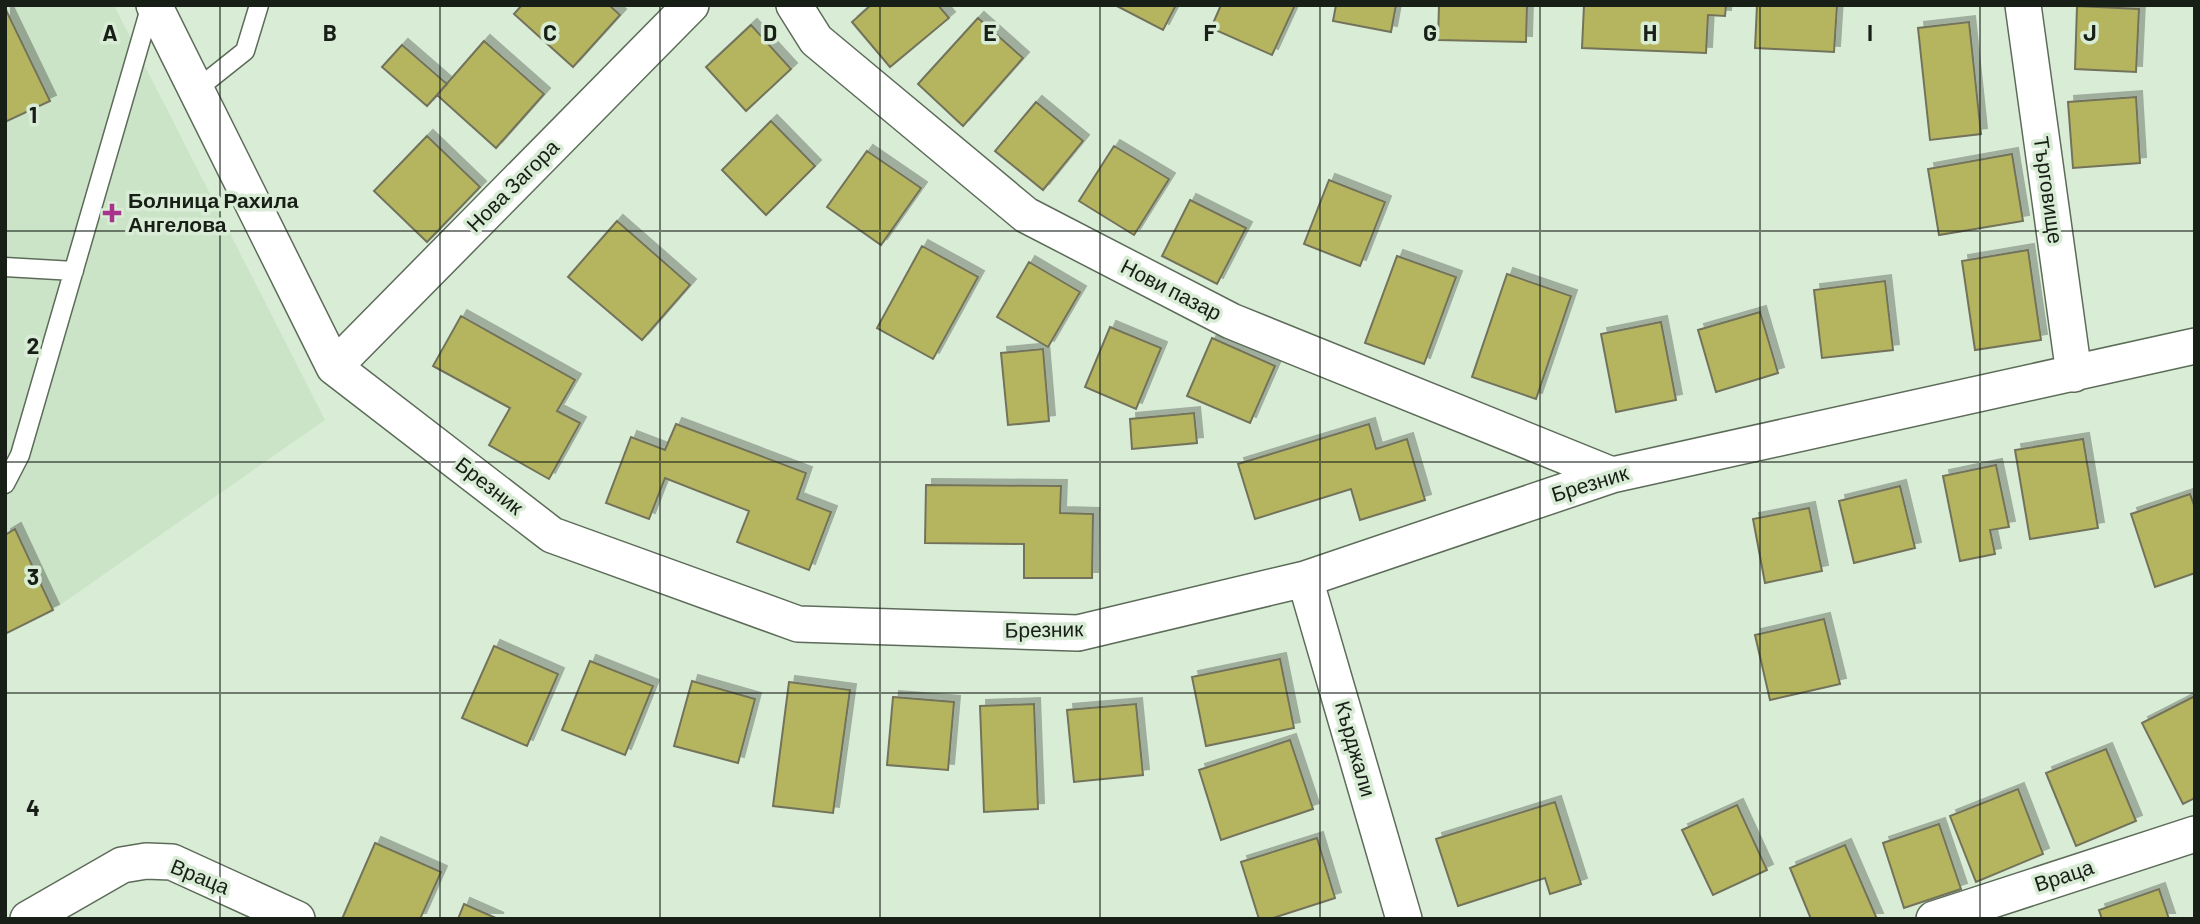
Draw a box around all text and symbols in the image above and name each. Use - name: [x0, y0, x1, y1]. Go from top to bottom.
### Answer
- text: A: [102, 18, 118, 46]
- text: B: [323, 18, 337, 46]
- text: C: [543, 18, 557, 46]
- text: D: [763, 18, 777, 46]
- text: E: [983, 18, 997, 46]
- text: F: [1204, 18, 1217, 46]
- text: G: [1423, 18, 1437, 46]
- text: H: [1643, 18, 1657, 46]
- text: I: [1867, 18, 1873, 46]
- text: J: [2083, 18, 2097, 46]
- text: 1: [29, 100, 37, 128]
- street label: Нова Загора: [461, 133, 564, 236]
- street label: Търговище: [2030, 135, 2069, 245]
- place label: Болница Рахила Ангелова: [128, 187, 299, 236]
- marker: Болница Рахила Ангелова: [102, 203, 122, 223]
- street label: Нови пазар: [1117, 253, 1226, 325]
- text: 2: [27, 331, 39, 359]
- street label: Брезник: [451, 451, 529, 519]
- street label: Брезник: [1548, 459, 1632, 506]
- text: 3: [27, 562, 39, 590]
- street label: Брезник: [1004, 615, 1084, 642]
- street label: Кърджали: [1331, 698, 1382, 799]
- text: 4: [26, 793, 40, 821]
- street label: Враца: [168, 853, 234, 899]
- street label: Враца: [2031, 853, 2097, 896]

